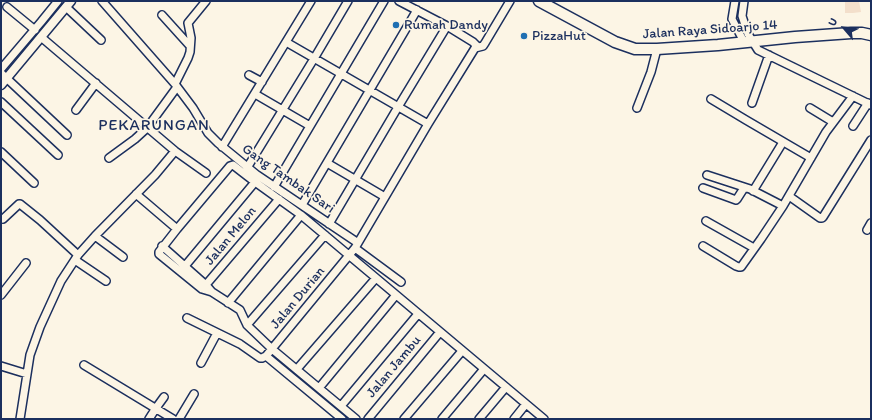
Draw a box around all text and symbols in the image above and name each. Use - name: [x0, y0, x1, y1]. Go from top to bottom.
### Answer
- north arrow: [824, 8, 864, 48]
- text: U: [826, 16, 840, 28]
- place label: Rumah Dandy: [404, 17, 488, 33]
- street label: Jalan Raya Sidoarjo 14: [642, 17, 778, 43]
- marker: Rumah Dandy: [391, 20, 401, 30]
- place label: PizzaHut: [532, 28, 586, 44]
- marker: PizzaHut: [519, 31, 529, 41]
- district label: PEKARUNGAN: [98, 116, 210, 136]
- street label: Gang Tambak Sari: [238, 141, 338, 217]
- street label: Jalan Melon: [202, 203, 260, 269]
- street label: Jalan Durian: [267, 263, 329, 333]
- street label: Jalan Jambu: [363, 333, 425, 401]

